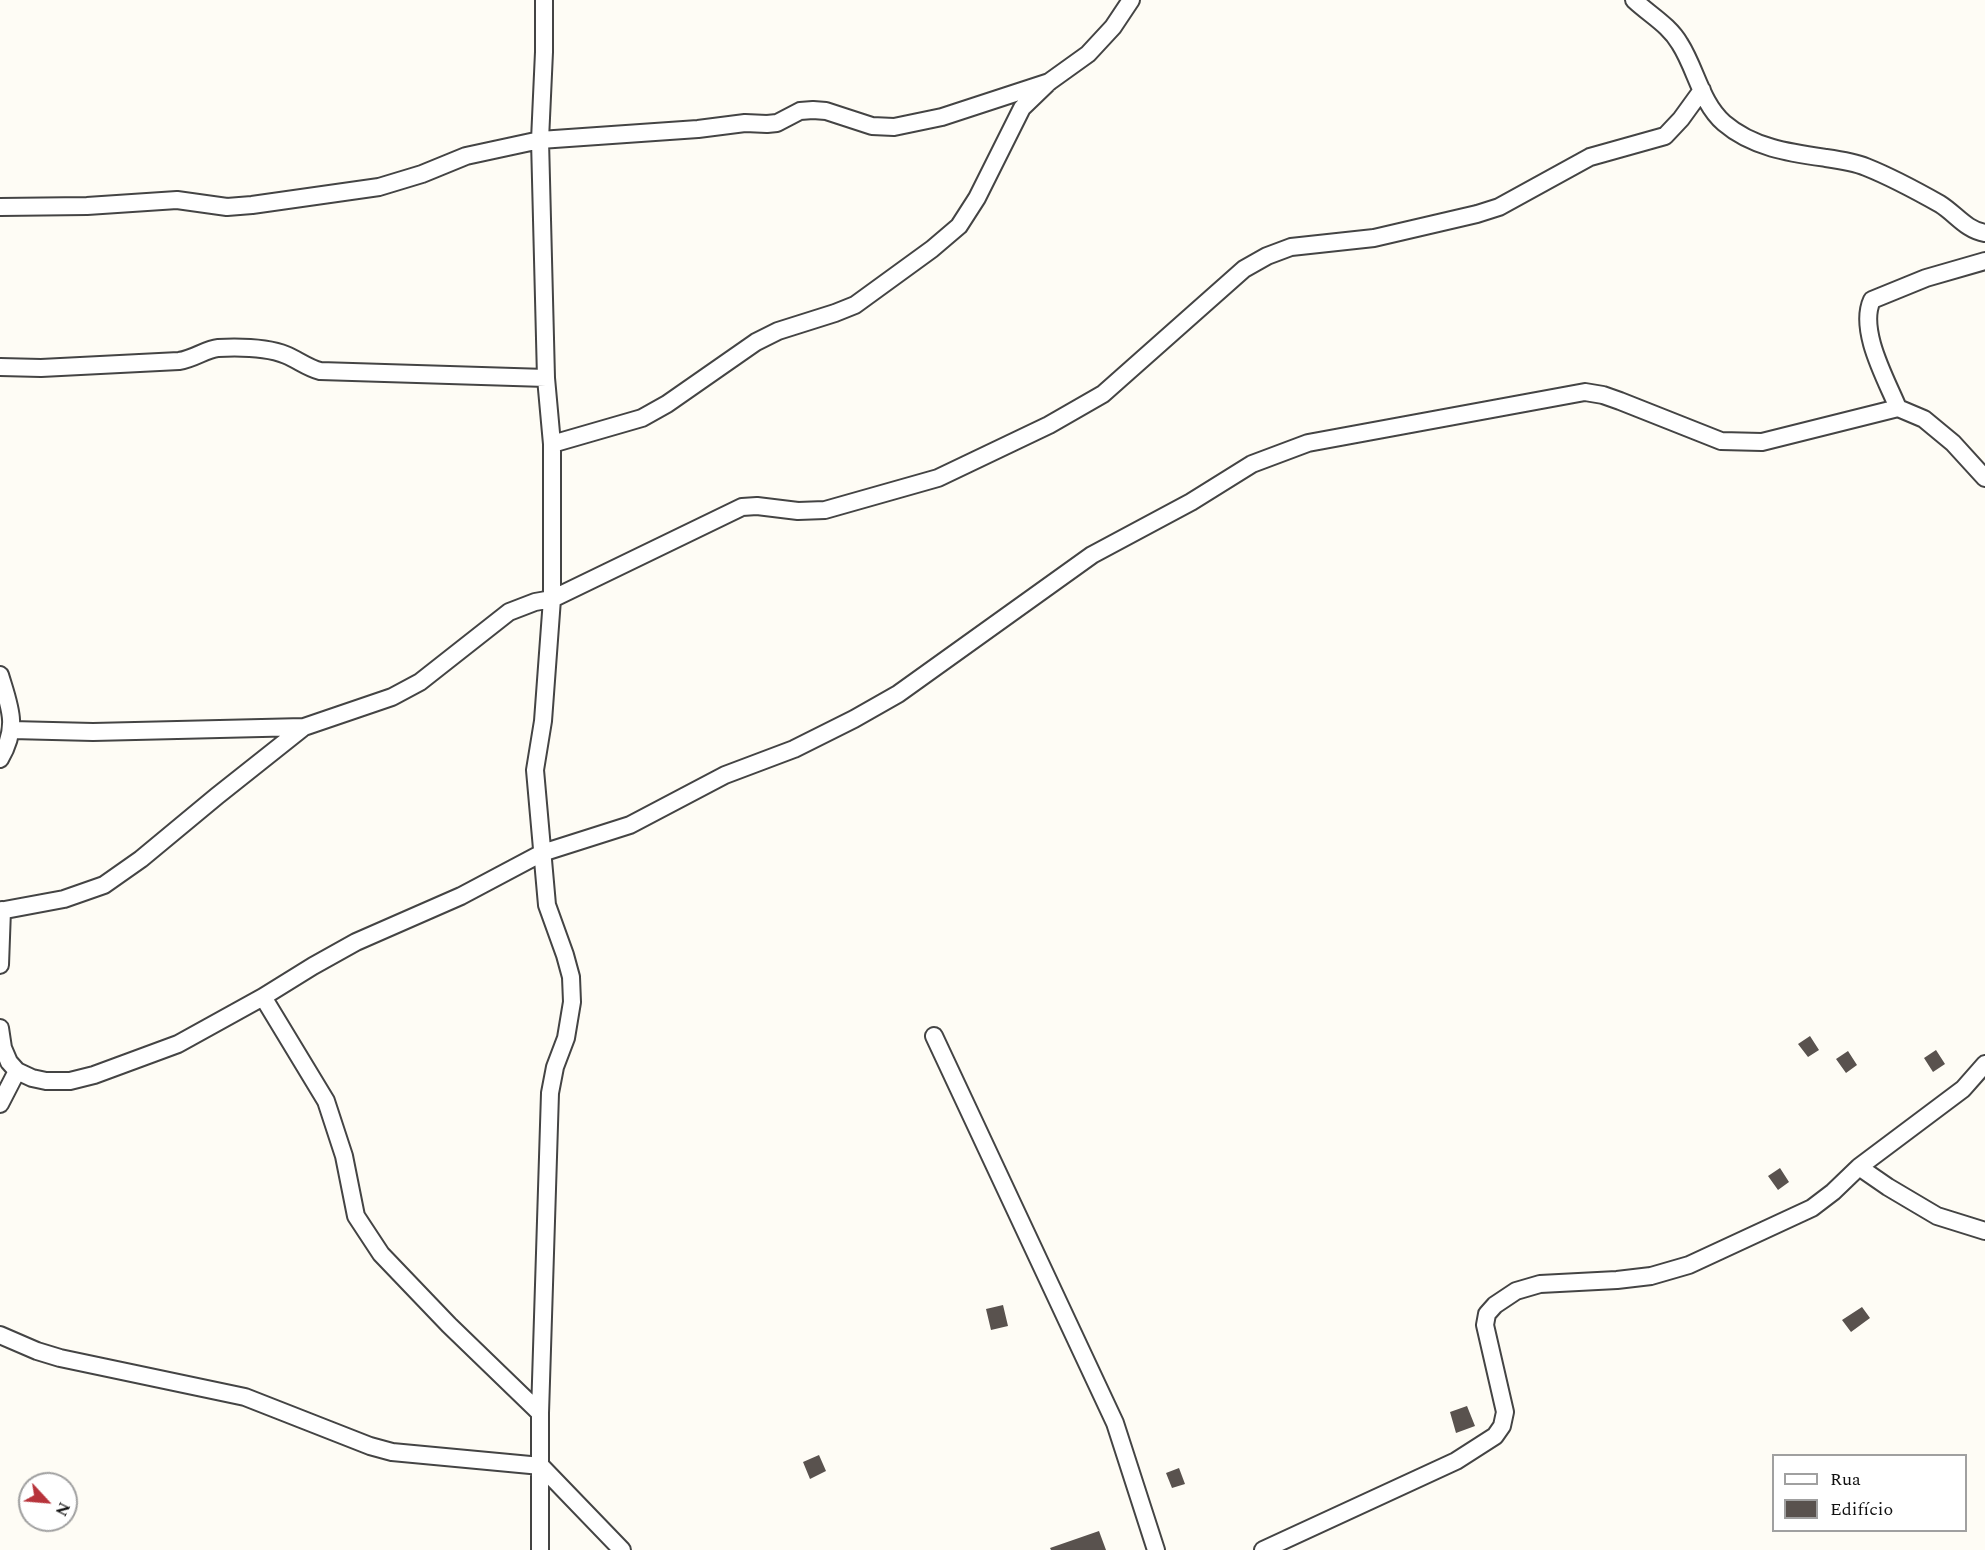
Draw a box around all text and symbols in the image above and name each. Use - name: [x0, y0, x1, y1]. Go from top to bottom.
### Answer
- legend: [1772, 1454, 1967, 1532]
- text: Rua: [1830, 1466, 1861, 1493]
- north arrow: [18, 1472, 78, 1532]
- text: Edifício: [1830, 1496, 1893, 1523]
- text: N: [49, 1498, 76, 1520]

